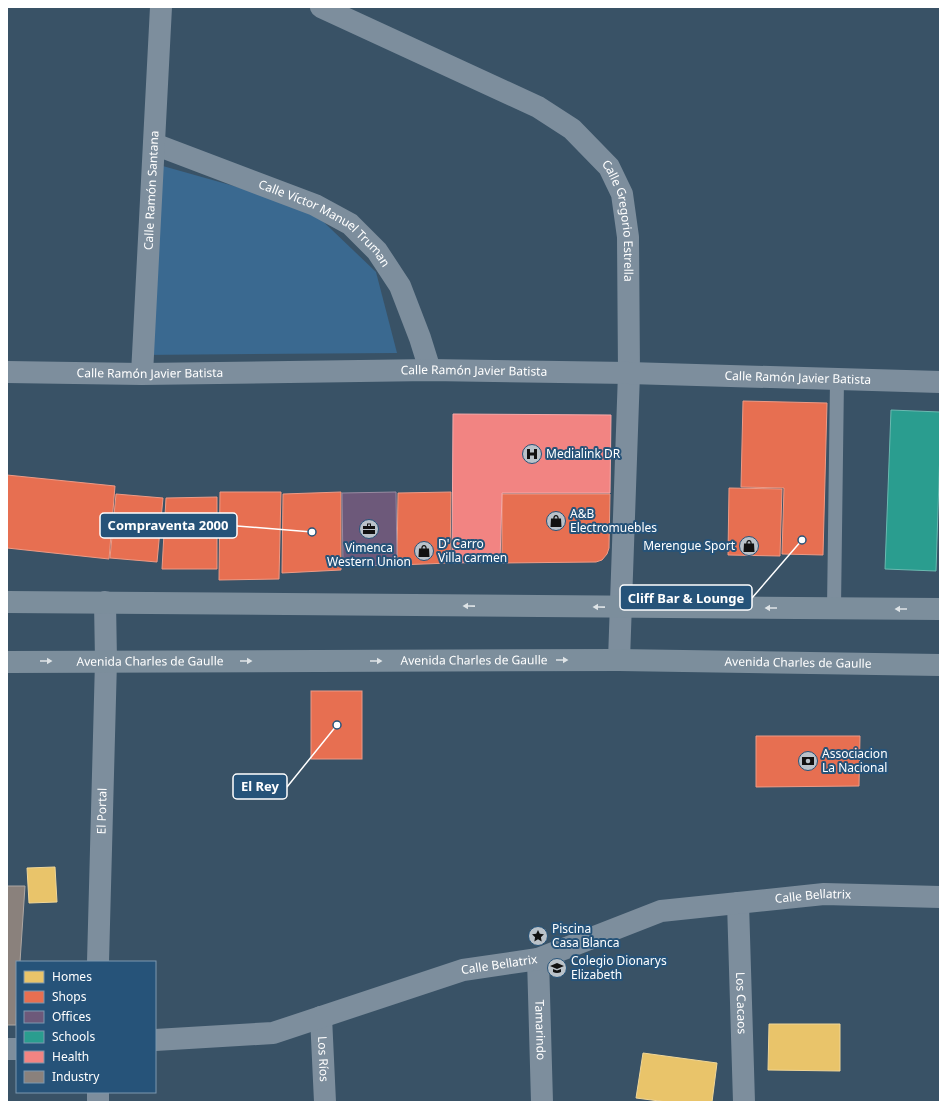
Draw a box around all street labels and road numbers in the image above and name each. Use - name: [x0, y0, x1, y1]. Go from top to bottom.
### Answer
- street label: Calle Ramón Santana: [139, 130, 163, 250]
- street label: Calle Gregorio Estrella: [598, 156, 637, 282]
- street label: Calle Víctor Manuel Truman: [256, 175, 394, 270]
- street label: Calle Ramón Javier Batista: [401, 361, 547, 380]
- street label: Calle Ramón Javier Batista: [77, 364, 223, 382]
- street label: Calle Ramón Javier Batista: [724, 367, 871, 388]
- street label: Avenida Charles de Gaulle: [400, 651, 548, 669]
- street label: Avenida Charles de Gaulle: [76, 652, 224, 670]
- street label: Avenida Charles de Gaulle: [724, 653, 872, 672]
- street label: El Portal: [92, 788, 111, 835]
- street label: Calle Bellatrix: [774, 885, 852, 907]
- street label: Calle Bellatrix: [460, 950, 539, 978]
- street label: Los Cacaos: [732, 972, 751, 1035]
- street label: Tamarindo: [531, 999, 550, 1060]
- street label: Los Ríos: [314, 1036, 333, 1083]

